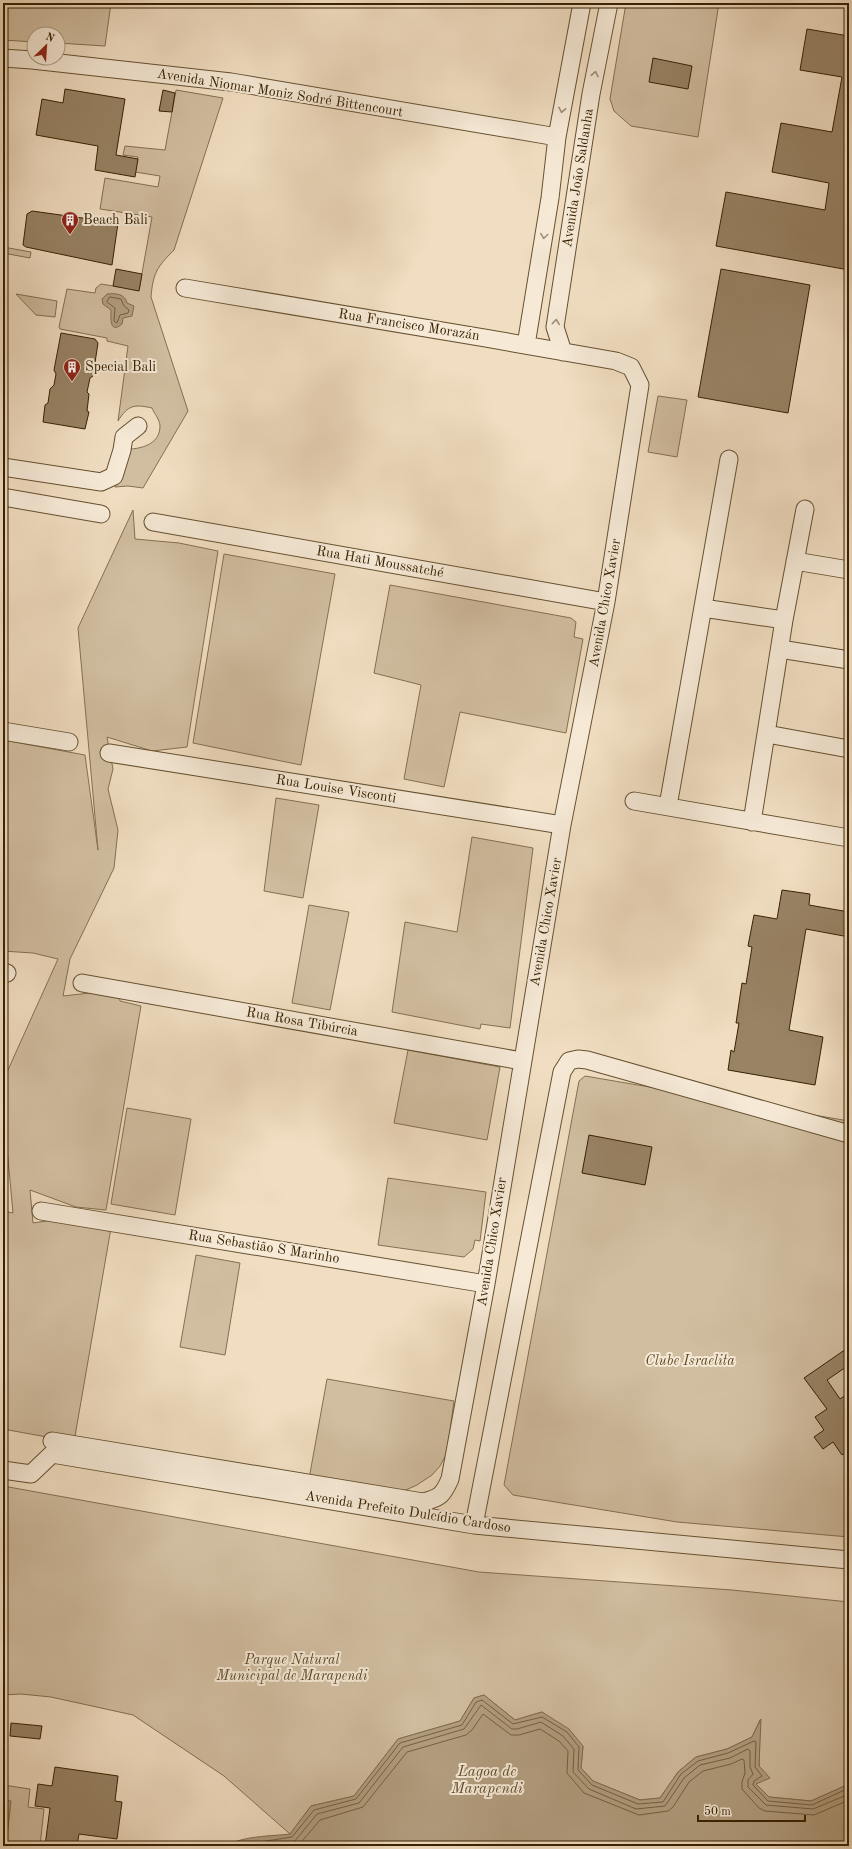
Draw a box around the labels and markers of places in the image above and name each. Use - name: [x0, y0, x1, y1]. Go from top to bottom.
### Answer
- building icon: Beach Bali: [60, 210, 80, 235]
- place label: Beach Bali: [83, 213, 148, 227]
- building icon: Special Bali: [62, 357, 82, 382]
- place label: Special Bali: [85, 360, 156, 374]

